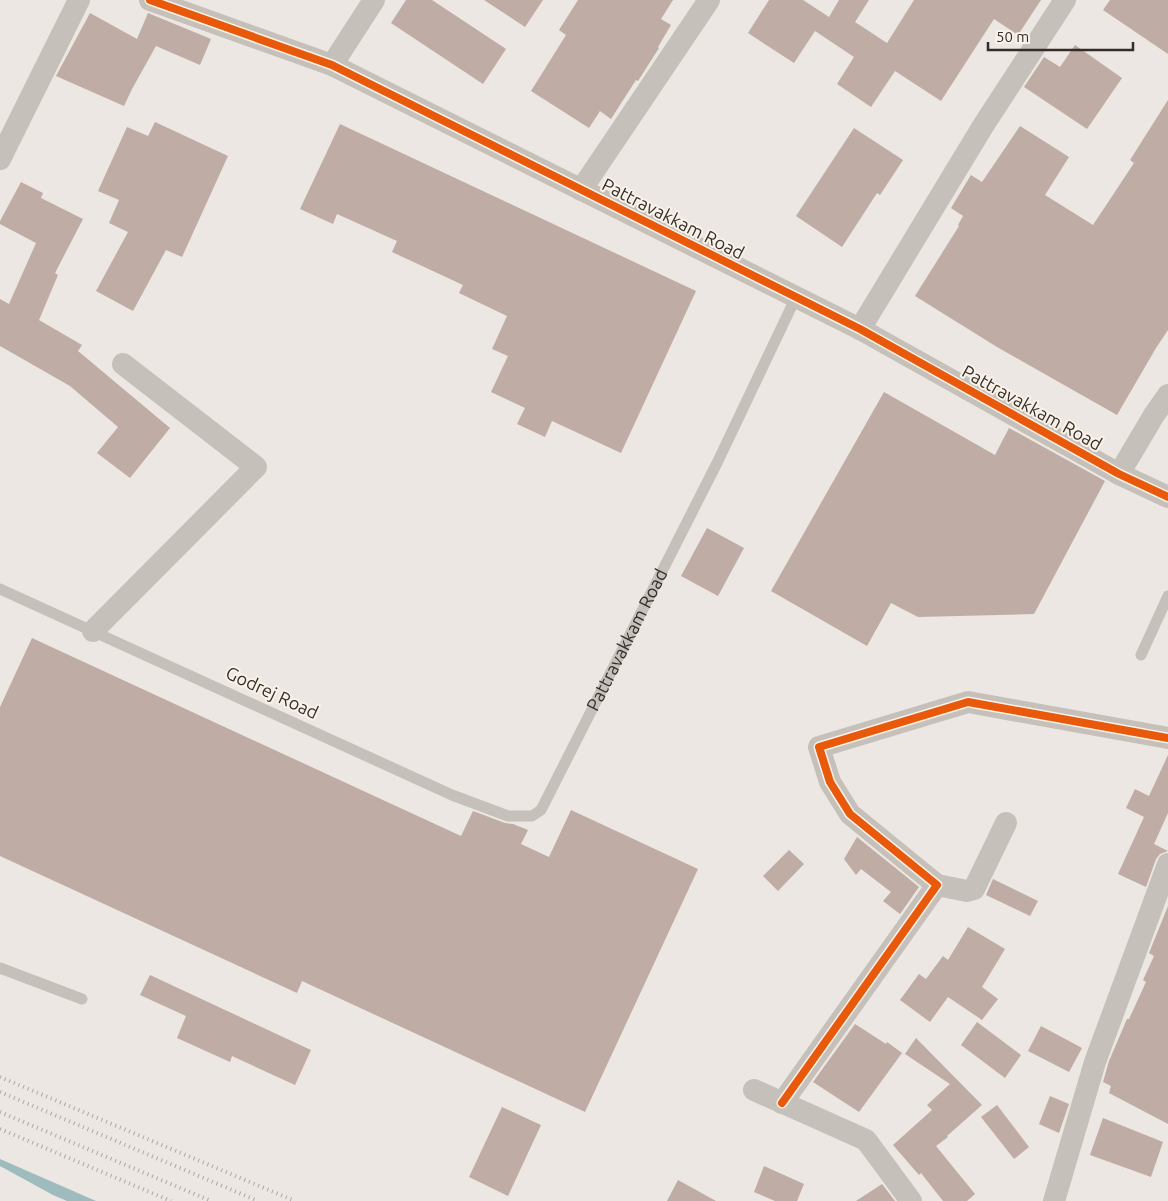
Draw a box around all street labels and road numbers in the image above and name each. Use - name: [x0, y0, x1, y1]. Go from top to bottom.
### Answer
- street label: Pattravakkam Road: [599, 174, 748, 263]
- street label: Pattravakkam Road: [959, 360, 1106, 454]
- street label: Pattravakkam Road: [582, 565, 671, 714]
- street label: Godrej Road: [223, 662, 322, 722]

